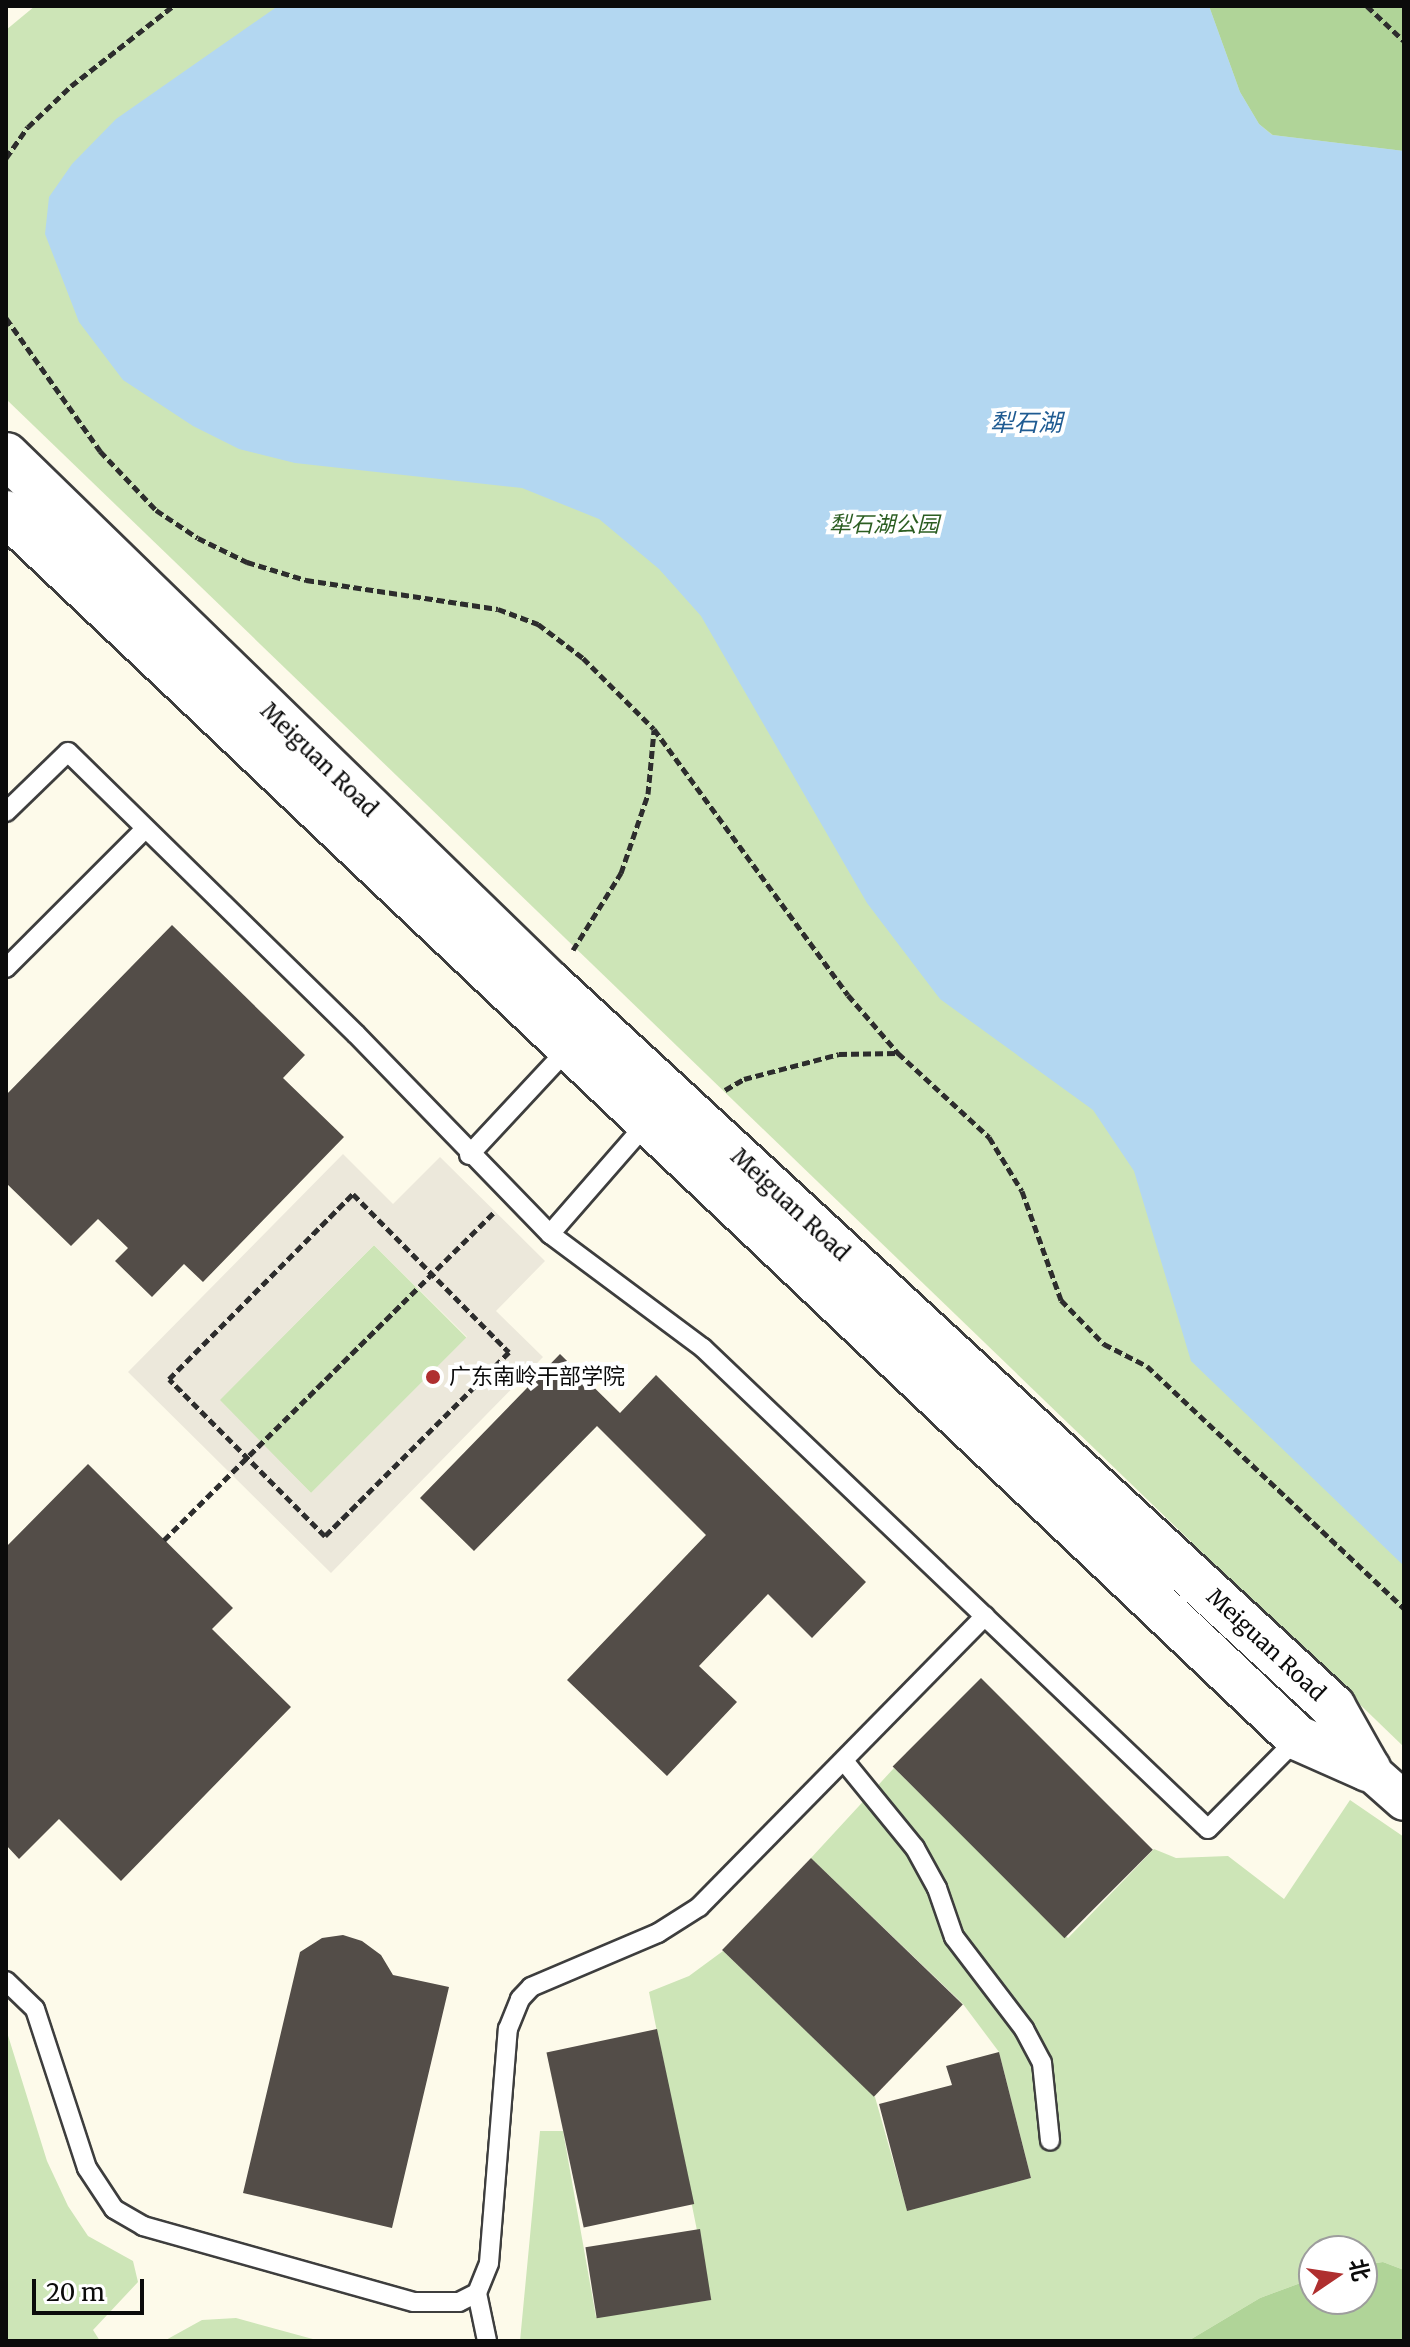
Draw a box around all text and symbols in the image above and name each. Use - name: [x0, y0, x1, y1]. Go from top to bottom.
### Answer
- water label: 犁石湖: [990, 409, 1062, 437]
- park label: 犁石湖公园: [829, 512, 939, 538]
- street label: Meiguan Road: [255, 698, 383, 822]
- street label: Meiguan Road: [725, 1143, 855, 1267]
- place label: 广东南岭干部学院: [449, 1364, 625, 1390]
- marker: 广东南岭干部学院: [424, 1368, 442, 1386]
- street label: Meiguan Road: [1201, 1583, 1331, 1707]
- north arrow: [1298, 2235, 1378, 2315]
- text: 北: [1343, 2256, 1376, 2284]
- scale bar: [36, 2263, 148, 2313]
- text: 20 m: [46, 2277, 105, 2308]

